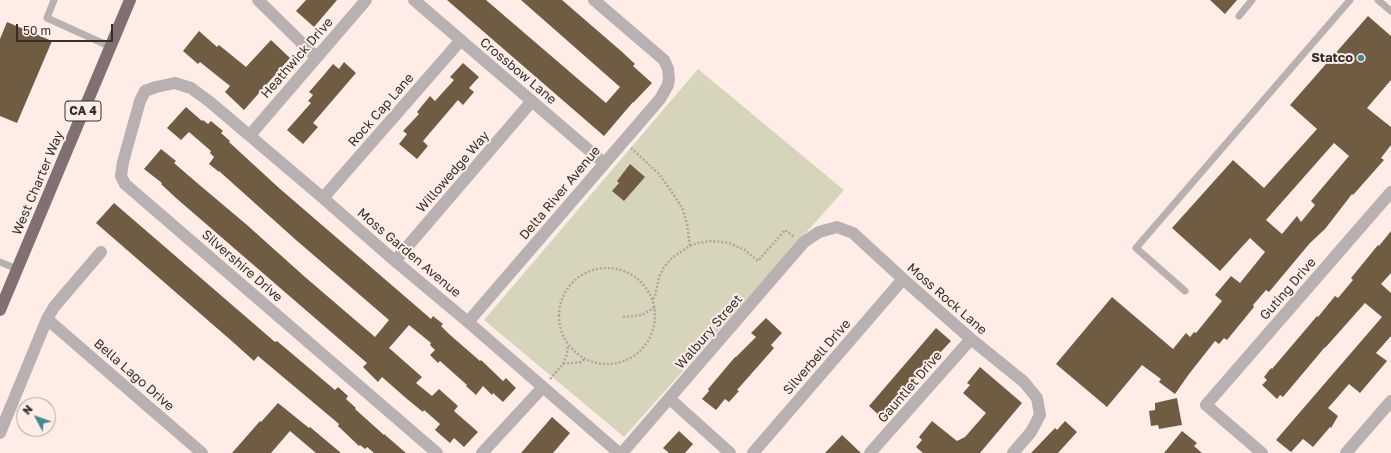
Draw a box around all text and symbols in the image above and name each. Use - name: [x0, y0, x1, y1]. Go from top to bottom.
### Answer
- street label: Heathwick Drive: [258, 15, 336, 101]
- scale bar: [18, 16, 115, 42]
- text: 50 m: [23, 23, 51, 38]
- street label: Crossbow Lane: [477, 34, 559, 108]
- place label: Statco: [1311, 50, 1353, 66]
- marker: Statco: [1356, 53, 1366, 63]
- street label: Rock Cap Lane: [345, 70, 417, 150]
- road number: CA 4: [65, 101, 101, 121]
- street label: Willowedge Way: [413, 128, 493, 216]
- street label: West Charter Way: [9, 129, 67, 237]
- street label: Delta River Avenue: [516, 143, 604, 243]
- street label: Moss Garden Avenue: [354, 205, 464, 301]
- street label: Silvershire Drive: [199, 227, 285, 305]
- street label: Guting Drive: [1257, 255, 1319, 323]
- street label: Moss Rock Lane: [904, 260, 990, 338]
- street label: Walbury Street: [672, 291, 746, 373]
- street label: Silverbell Drive: [780, 316, 854, 398]
- street label: Bella Lago Drive: [91, 336, 177, 414]
- street label: Gauntlet Drive: [875, 348, 945, 426]
- north arrow: [16, 397, 56, 437]
- text: N: [20, 402, 35, 417]

